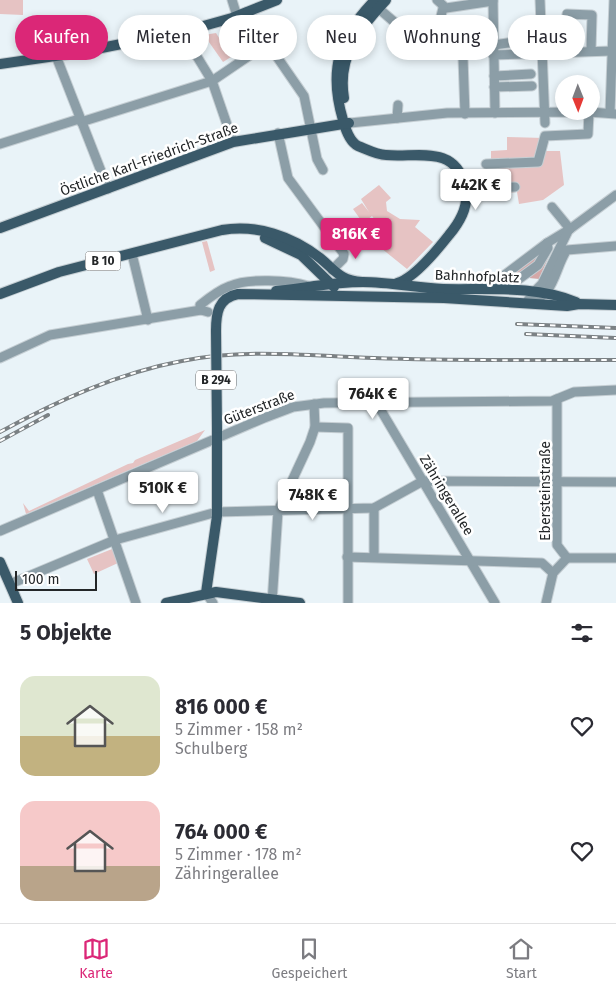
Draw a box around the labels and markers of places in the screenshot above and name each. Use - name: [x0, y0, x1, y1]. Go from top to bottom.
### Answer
- pin: 442K €: [435, 168, 517, 211]
- pin: 816K €: [315, 218, 397, 260]
- pin: 764K €: [332, 378, 414, 420]
- pin: 510K €: [122, 472, 204, 514]
- pin: 748K €: [272, 478, 354, 521]

